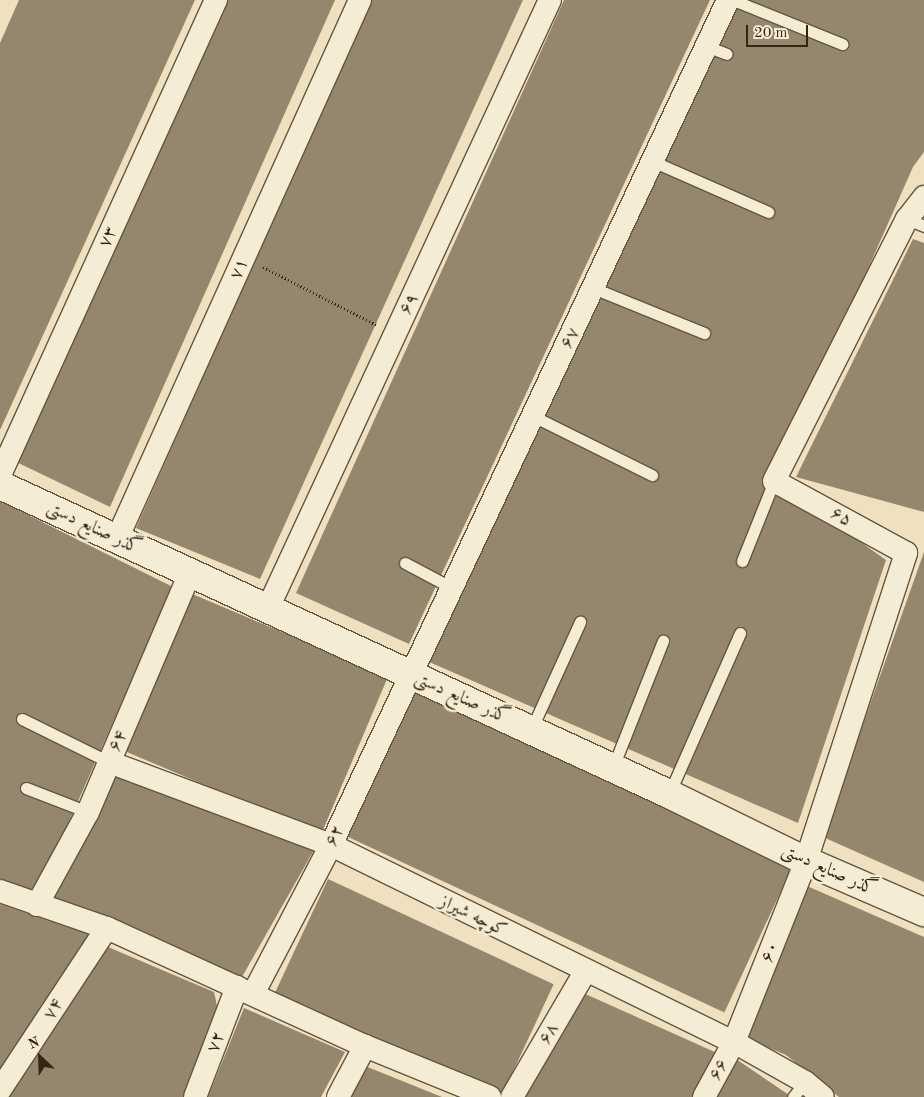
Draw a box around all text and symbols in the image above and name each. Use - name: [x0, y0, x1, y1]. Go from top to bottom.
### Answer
- scale bar: [749, 15, 812, 47]
- text: 20 m: [754, 26, 788, 41]
- street label: ۷۳: [94, 223, 122, 251]
- street label: ۷۱: [225, 255, 253, 283]
- street label: ۶۹: [395, 290, 423, 318]
- street label: ۶۷: [556, 324, 584, 352]
- street label: گذر صنایع دستی: [43, 497, 145, 559]
- street label: ۶۵: [827, 502, 855, 532]
- street label: گذر صنایع دستی: [411, 668, 513, 728]
- street label: ۶۴: [104, 727, 132, 755]
- street label: ۶۲: [321, 822, 349, 850]
- street label: گذر صنایع دستی: [778, 840, 880, 900]
- street label: کوچه شیراز: [436, 891, 510, 941]
- street label: ۶۰: [756, 938, 784, 966]
- street label: ۷۴: [38, 994, 68, 1024]
- street label: ۶۸: [534, 1019, 564, 1049]
- street label: ۷۲: [202, 1028, 230, 1056]
- north arrow: [15, 1032, 65, 1082]
- text: N: [26, 1035, 42, 1052]
- street label: ۶۶: [704, 1056, 734, 1084]

